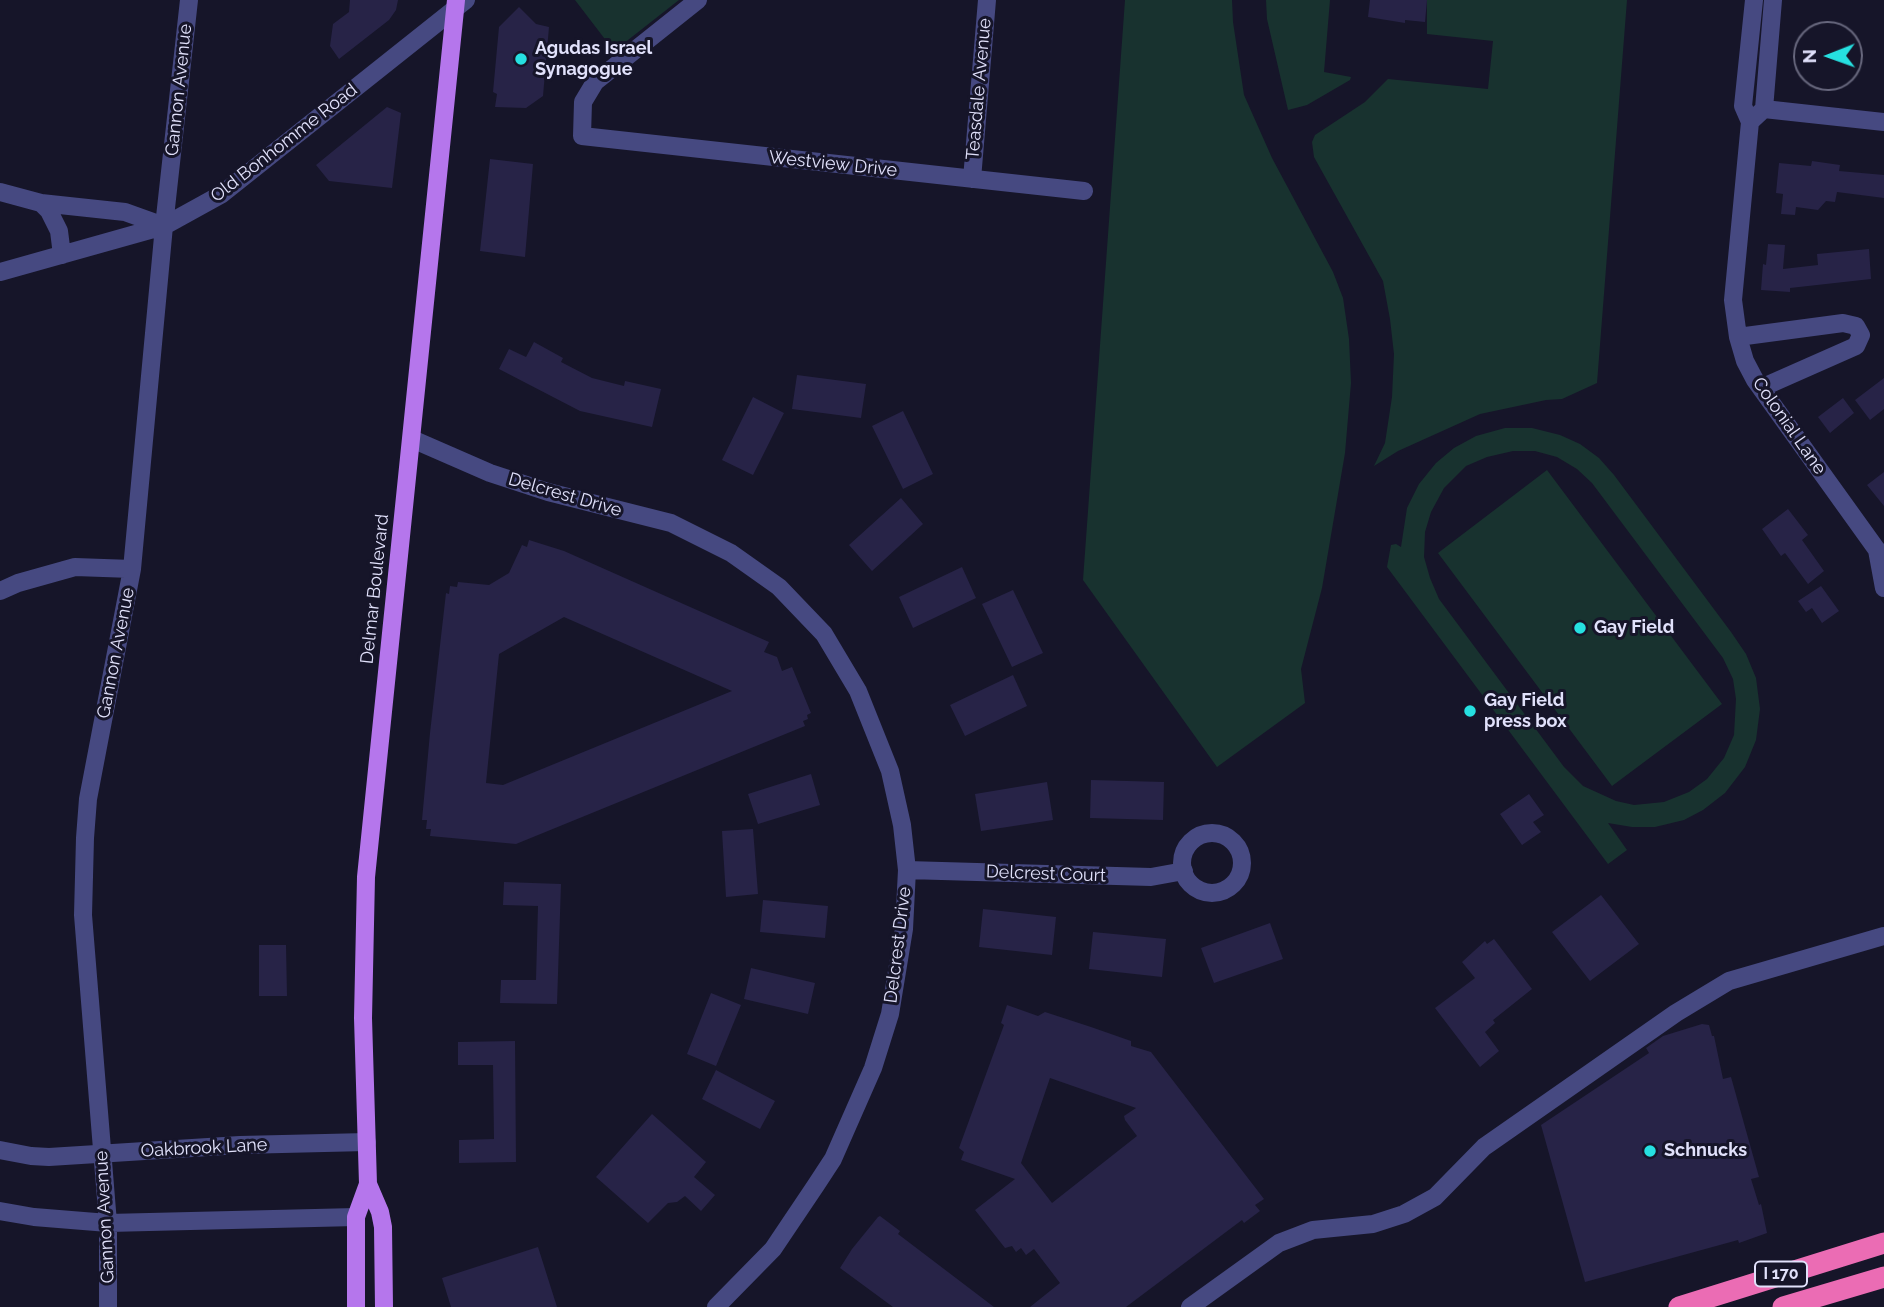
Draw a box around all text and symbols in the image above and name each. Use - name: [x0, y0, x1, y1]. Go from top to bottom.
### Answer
- street label: Teasdale Avenue: [962, 17, 996, 161]
- north arrow: [1793, 21, 1863, 91]
- street label: Gannon Avenue: [161, 23, 197, 157]
- place label: Agudas Israel Synagogue: [535, 38, 652, 80]
- text: N: [1798, 49, 1820, 64]
- marker: Agudas Israel Synagogue: [513, 51, 529, 67]
- street label: Old Bonhomme Road: [206, 79, 362, 207]
- street label: Westview Drive: [768, 147, 898, 181]
- street label: Colonial Lane: [1748, 373, 1830, 479]
- street label: Delcrest Drive: [506, 468, 624, 522]
- street label: Delmar Boulevard: [356, 513, 394, 665]
- street label: Gannon Avenue: [93, 586, 139, 720]
- place label: Gay Field: [1594, 617, 1674, 639]
- marker: Gay Field: [1572, 620, 1588, 636]
- place label: Gay Field press box: [1484, 690, 1567, 732]
- marker: Gay Field press box: [1462, 703, 1478, 719]
- street label: Delcrest Court: [986, 861, 1106, 887]
- street label: Delcrest Drive: [880, 886, 916, 1004]
- street label: Oakbrook Lane: [140, 1134, 268, 1162]
- place label: Schnucks: [1664, 1140, 1747, 1162]
- marker: Schnucks: [1642, 1143, 1658, 1159]
- street label: Gannon Avenue: [91, 1150, 119, 1284]
- road number: I 170: [1755, 1262, 1807, 1286]

